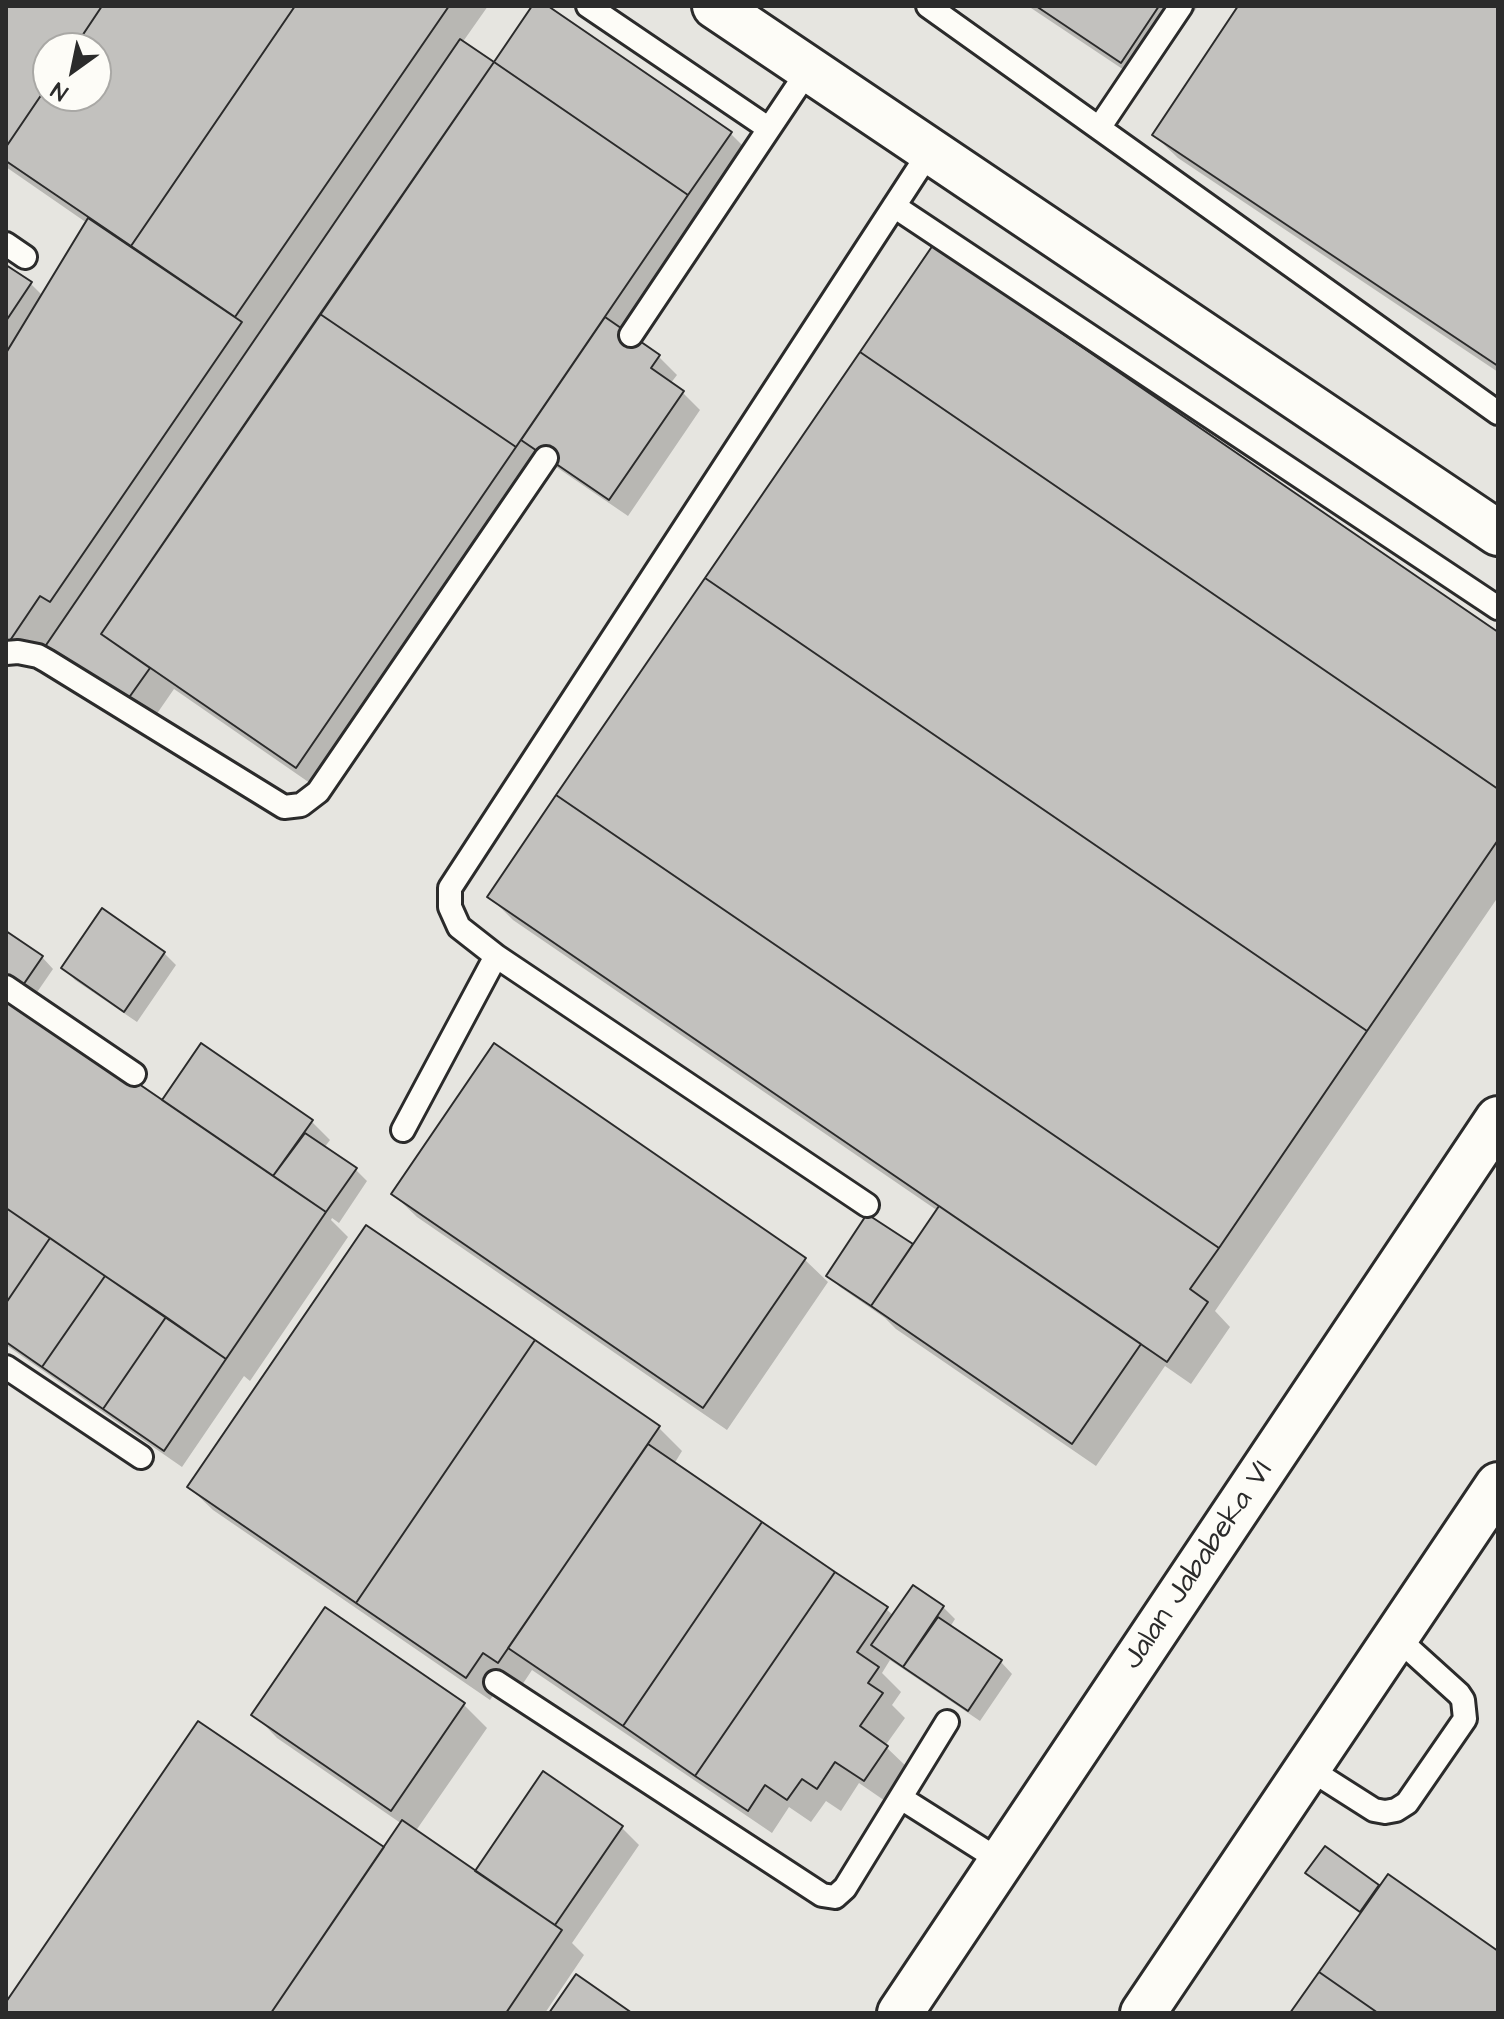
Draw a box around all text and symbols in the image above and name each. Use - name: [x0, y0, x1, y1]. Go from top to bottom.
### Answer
- north arrow: [32, 32, 112, 112]
- text: N: [46, 74, 74, 108]
- street label: Jalan Jababeka VI: [1116, 1455, 1282, 1677]

